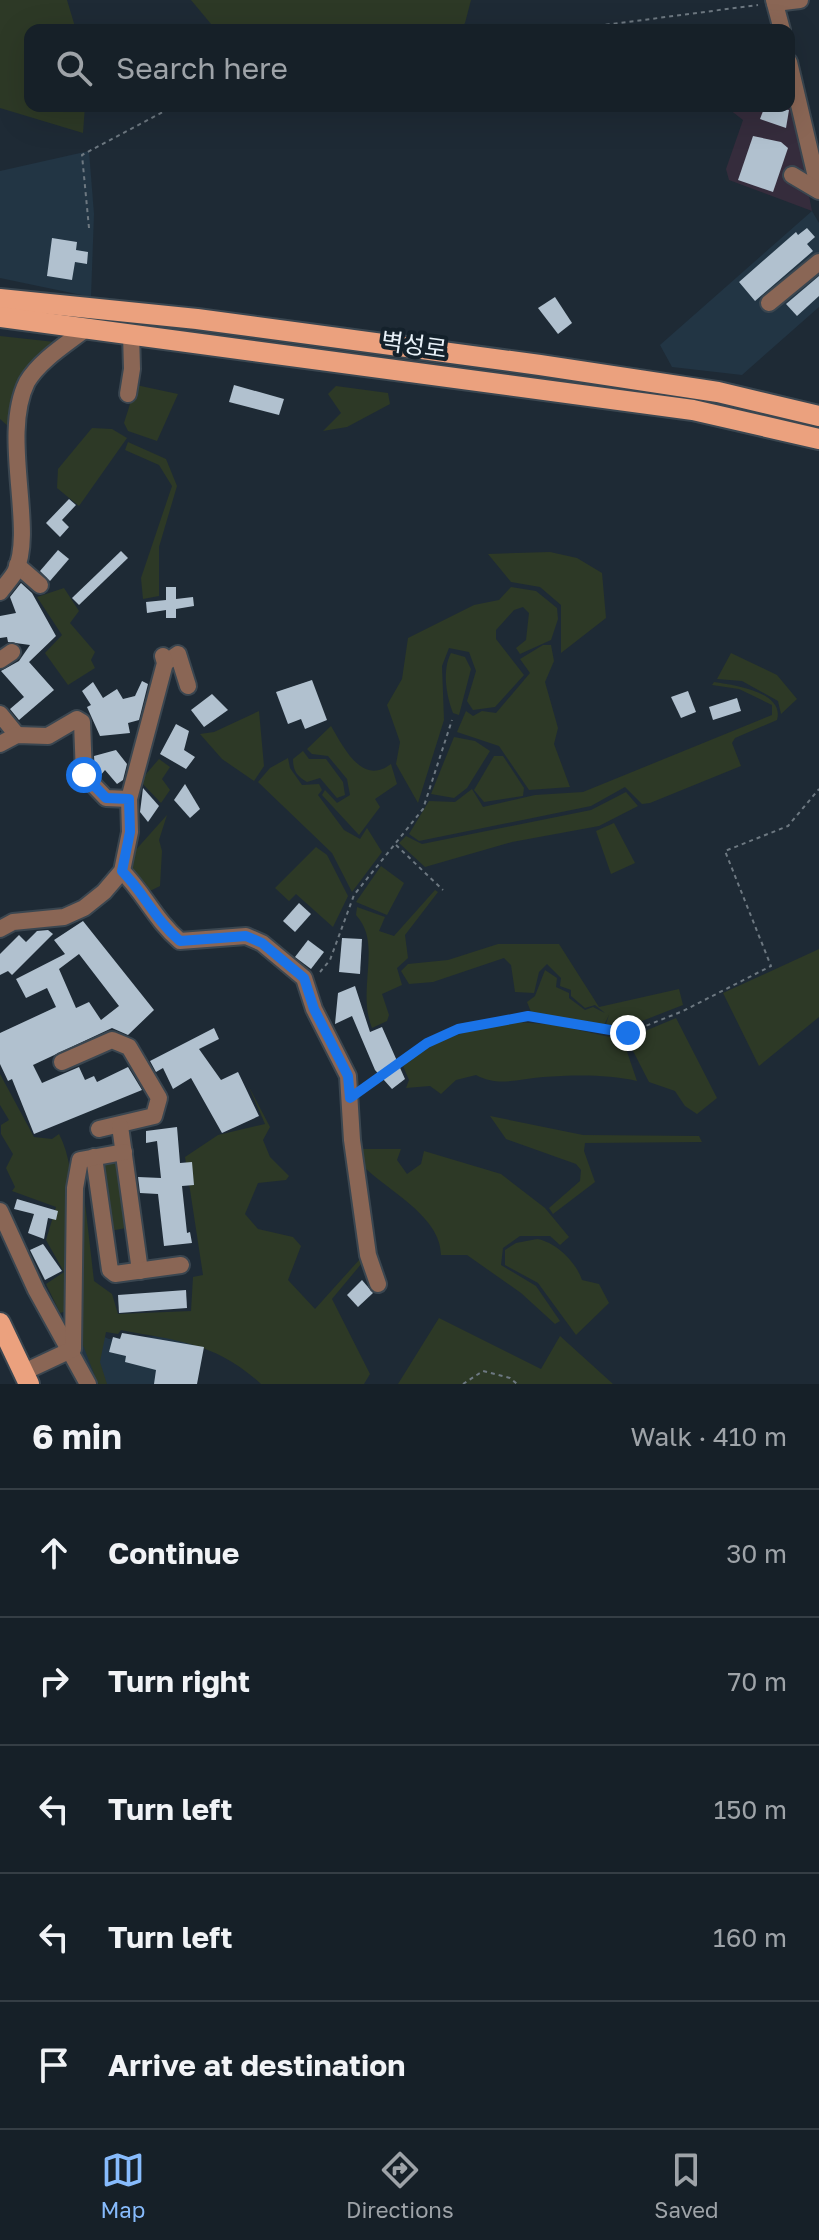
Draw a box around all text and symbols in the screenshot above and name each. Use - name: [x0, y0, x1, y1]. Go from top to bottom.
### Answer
- search box: [24, 24, 795, 112]
- icon: search: [52, 46, 96, 90]
- text: Search here: [116, 50, 288, 86]
- street label: 벽성로: [379, 325, 449, 363]
- route start: [66, 757, 102, 793]
- route end: [610, 1015, 646, 1051]
- text: 6 min: [32, 1416, 122, 1456]
- text: Walk · 410 m: [630, 1421, 787, 1452]
- icon: ahead: [32, 1531, 76, 1575]
- text: Continue: [108, 1535, 239, 1571]
- text: 30 m: [726, 1538, 787, 1569]
- icon: right: [32, 1659, 76, 1703]
- text: Turn right: [108, 1663, 250, 1699]
- text: 70 m: [728, 1666, 787, 1697]
- icon: left: [32, 1787, 76, 1831]
- text: Turn left: [108, 1791, 233, 1827]
- text: 150 m: [714, 1794, 787, 1825]
- icon: left: [32, 1915, 76, 1959]
- text: Turn left: [108, 1919, 233, 1955]
- text: 160 m: [713, 1922, 787, 1953]
- icon: arrive: [32, 2043, 76, 2087]
- text: Arrive at destination: [108, 2047, 405, 2083]
- tab: Map: [100, 2148, 145, 2223]
- tab: Directions: [346, 2148, 454, 2223]
- tab: Saved: [654, 2148, 719, 2223]

